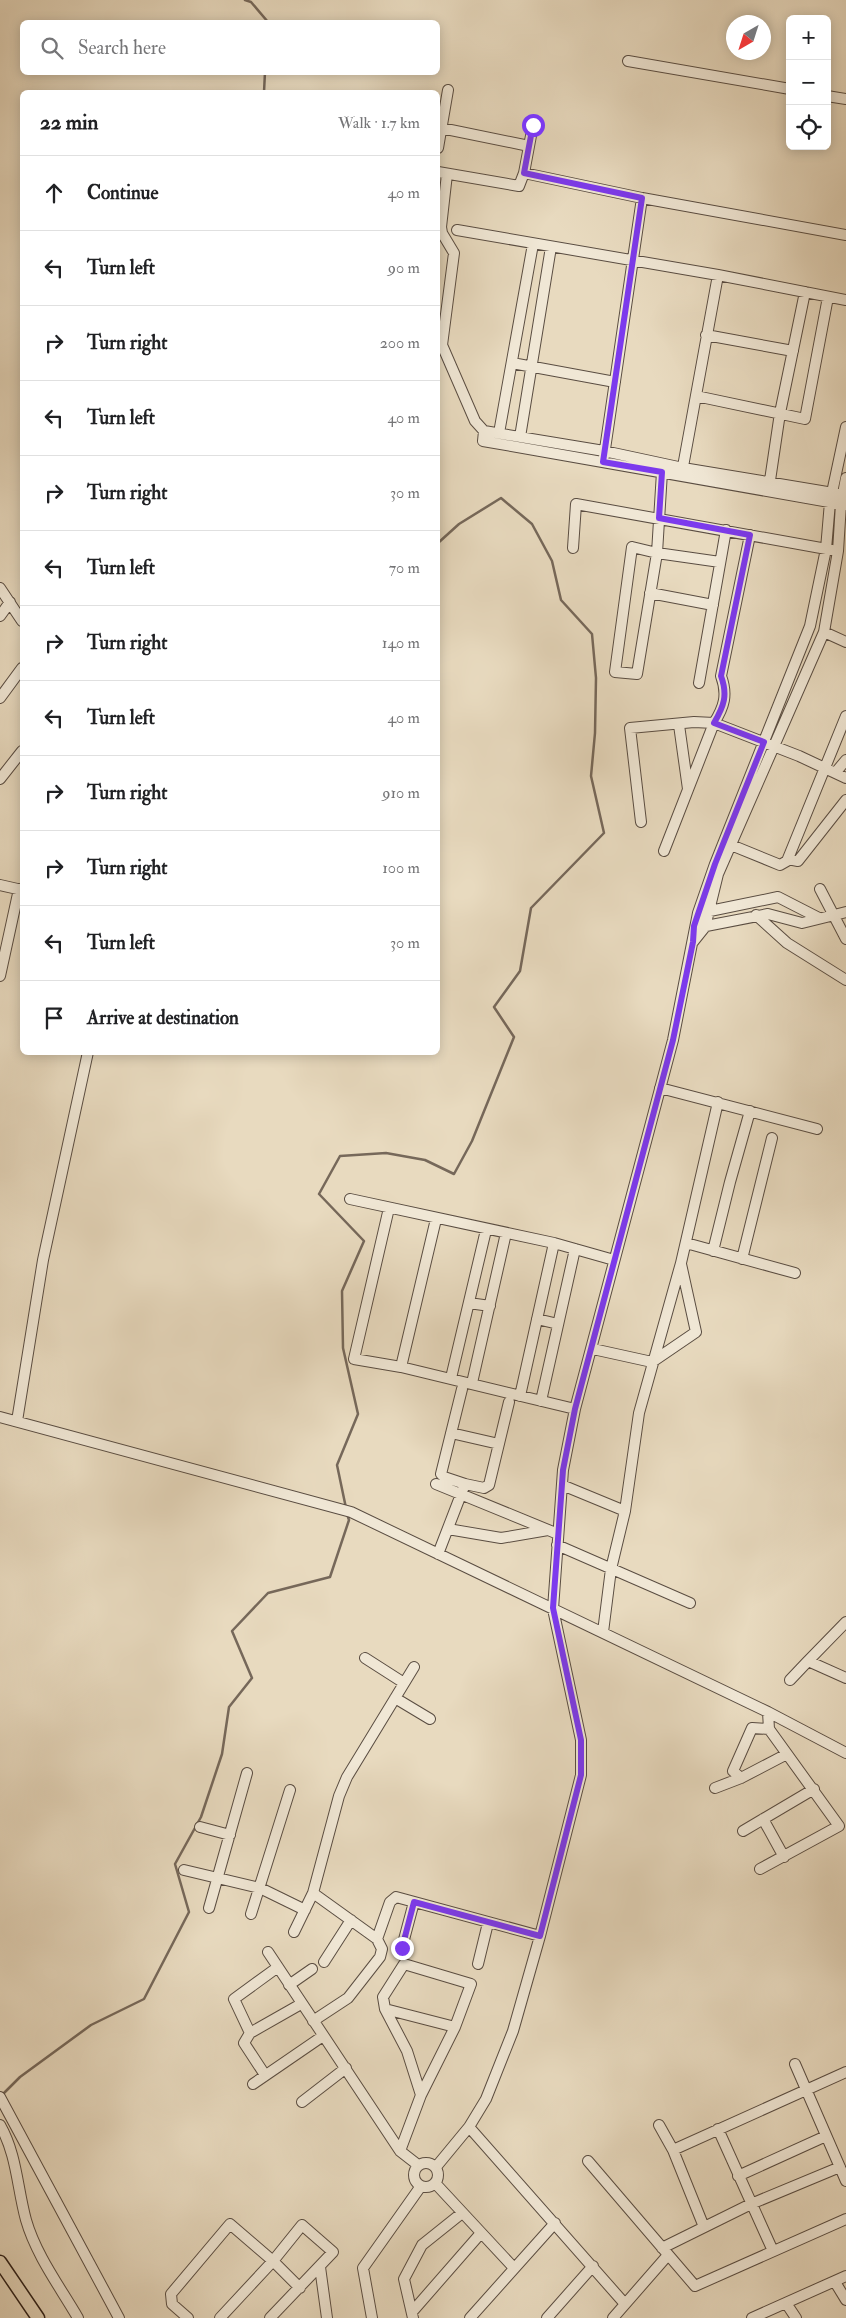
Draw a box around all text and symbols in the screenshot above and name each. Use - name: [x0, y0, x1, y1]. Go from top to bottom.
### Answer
- north arrow: [726, 15, 771, 60]
- map controls: [786, 15, 831, 150]
- button: +: [786, 15, 831, 60]
- search box: [20, 20, 440, 75]
- icon: search: [38, 34, 66, 62]
- text: Search here: [78, 36, 166, 60]
- button: −: [786, 60, 831, 105]
- button: locate: [786, 105, 831, 150]
- text: 22 min: [40, 109, 98, 136]
- text: Walk · 1.7 km: [338, 113, 420, 133]
- route start: [522, 114, 545, 137]
- icon: ahead: [40, 179, 68, 207]
- text: Continue: [87, 181, 158, 205]
- text: 40 m: [387, 183, 420, 203]
- icon: left: [40, 254, 68, 282]
- text: Turn left: [87, 256, 155, 280]
- text: 90 m: [388, 258, 420, 278]
- icon: right: [40, 329, 68, 357]
- text: Turn right: [87, 331, 167, 355]
- text: 200 m: [380, 333, 420, 353]
- icon: left: [40, 404, 68, 432]
- text: Turn left: [87, 406, 155, 430]
- text: 40 m: [387, 408, 420, 428]
- icon: right: [40, 479, 68, 507]
- text: Turn right: [87, 481, 167, 505]
- text: 30 m: [390, 483, 420, 503]
- icon: left: [40, 554, 68, 582]
- text: Turn left: [87, 556, 155, 580]
- text: 70 m: [389, 558, 420, 578]
- icon: right: [40, 629, 68, 657]
- text: Turn right: [87, 631, 167, 655]
- text: 140 m: [382, 633, 420, 653]
- icon: left: [40, 704, 68, 732]
- text: Turn left: [87, 706, 155, 730]
- text: 40 m: [387, 708, 420, 728]
- icon: right: [40, 779, 68, 807]
- text: Turn right: [87, 781, 167, 805]
- text: 910 m: [382, 783, 420, 803]
- icon: right: [40, 854, 68, 882]
- text: Turn right: [87, 856, 167, 880]
- text: 100 m: [382, 858, 420, 878]
- icon: left: [40, 929, 68, 957]
- text: Turn left: [87, 931, 155, 955]
- text: 30 m: [390, 933, 420, 953]
- icon: arrive: [40, 1004, 68, 1032]
- text: Arrive at destination: [87, 1006, 239, 1030]
- route end: [391, 1937, 414, 1960]

